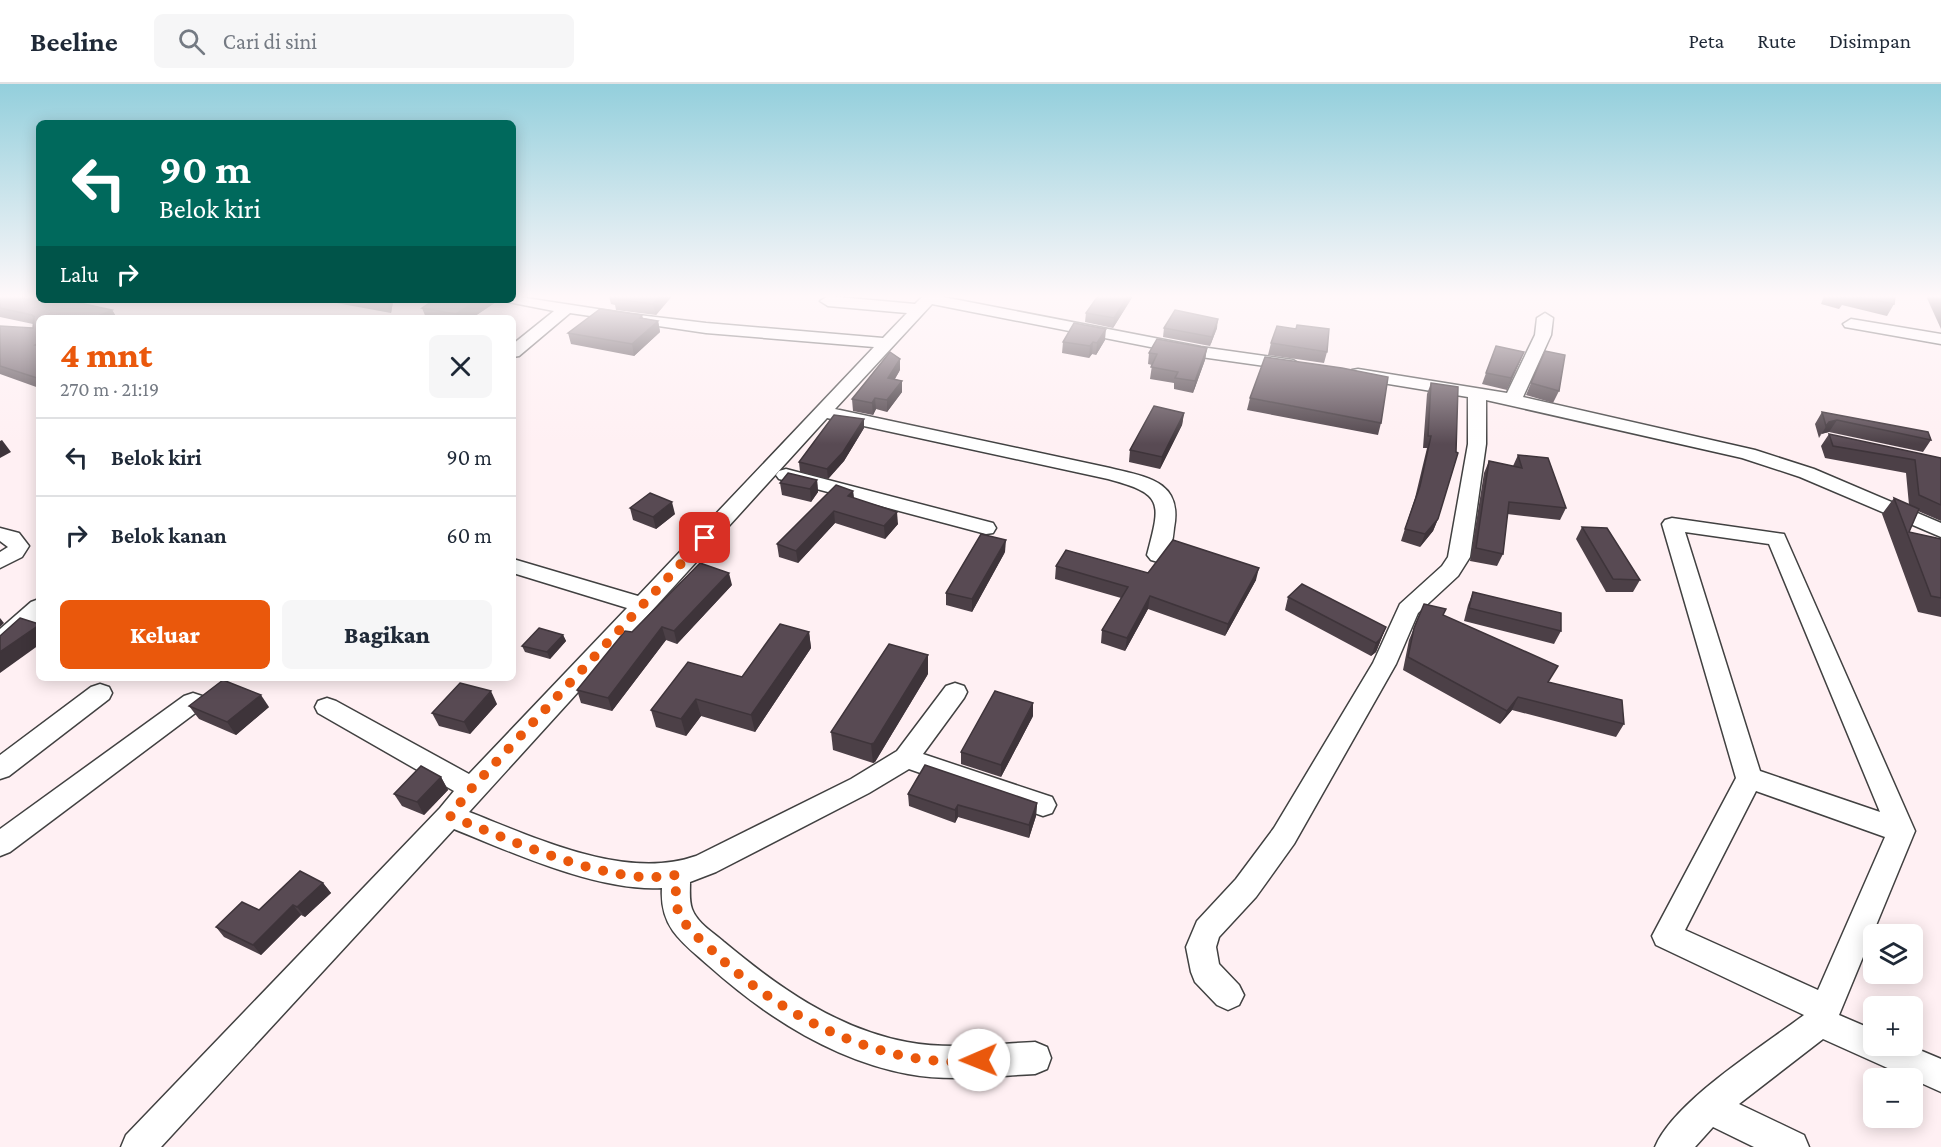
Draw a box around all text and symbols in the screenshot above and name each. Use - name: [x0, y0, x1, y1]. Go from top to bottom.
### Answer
- search box: [154, 14, 574, 68]
- icon: search: [175, 25, 208, 58]
- text: Beeline: [30, 26, 118, 57]
- text: Cari di sini: [223, 29, 317, 54]
- text: Peta: [1688, 29, 1724, 53]
- text: Rute: [1757, 29, 1796, 53]
- text: Disimpan: [1829, 29, 1911, 53]
- icon: left: [60, 144, 138, 222]
- text: 90 m: [159, 145, 251, 192]
- text: Belok kiri: [159, 194, 261, 224]
- icon: right: [111, 258, 144, 291]
- text: Lalu: [60, 262, 99, 287]
- text: 4 mnt: [60, 335, 152, 375]
- button: close: [429, 335, 492, 398]
- text: 270 m · 21:19: [60, 378, 159, 400]
- icon: left: [60, 441, 93, 474]
- text: Belok kiri: [111, 445, 202, 470]
- text: 90 m: [447, 445, 492, 470]
- pin: [679, 512, 730, 563]
- icon: right: [60, 519, 93, 552]
- icon: arrive: [688, 521, 721, 554]
- text: Belok kanan: [111, 523, 227, 548]
- text: 60 m: [447, 523, 492, 548]
- button: Keluar: [60, 600, 270, 669]
- button: Bagikan: [282, 600, 492, 669]
- map controls: [1863, 924, 1923, 1128]
- button: layers: [1863, 924, 1923, 984]
- button: +: [1863, 996, 1923, 1056]
- position arrow: [947, 1028, 1011, 1092]
- button: −: [1863, 1068, 1923, 1128]

